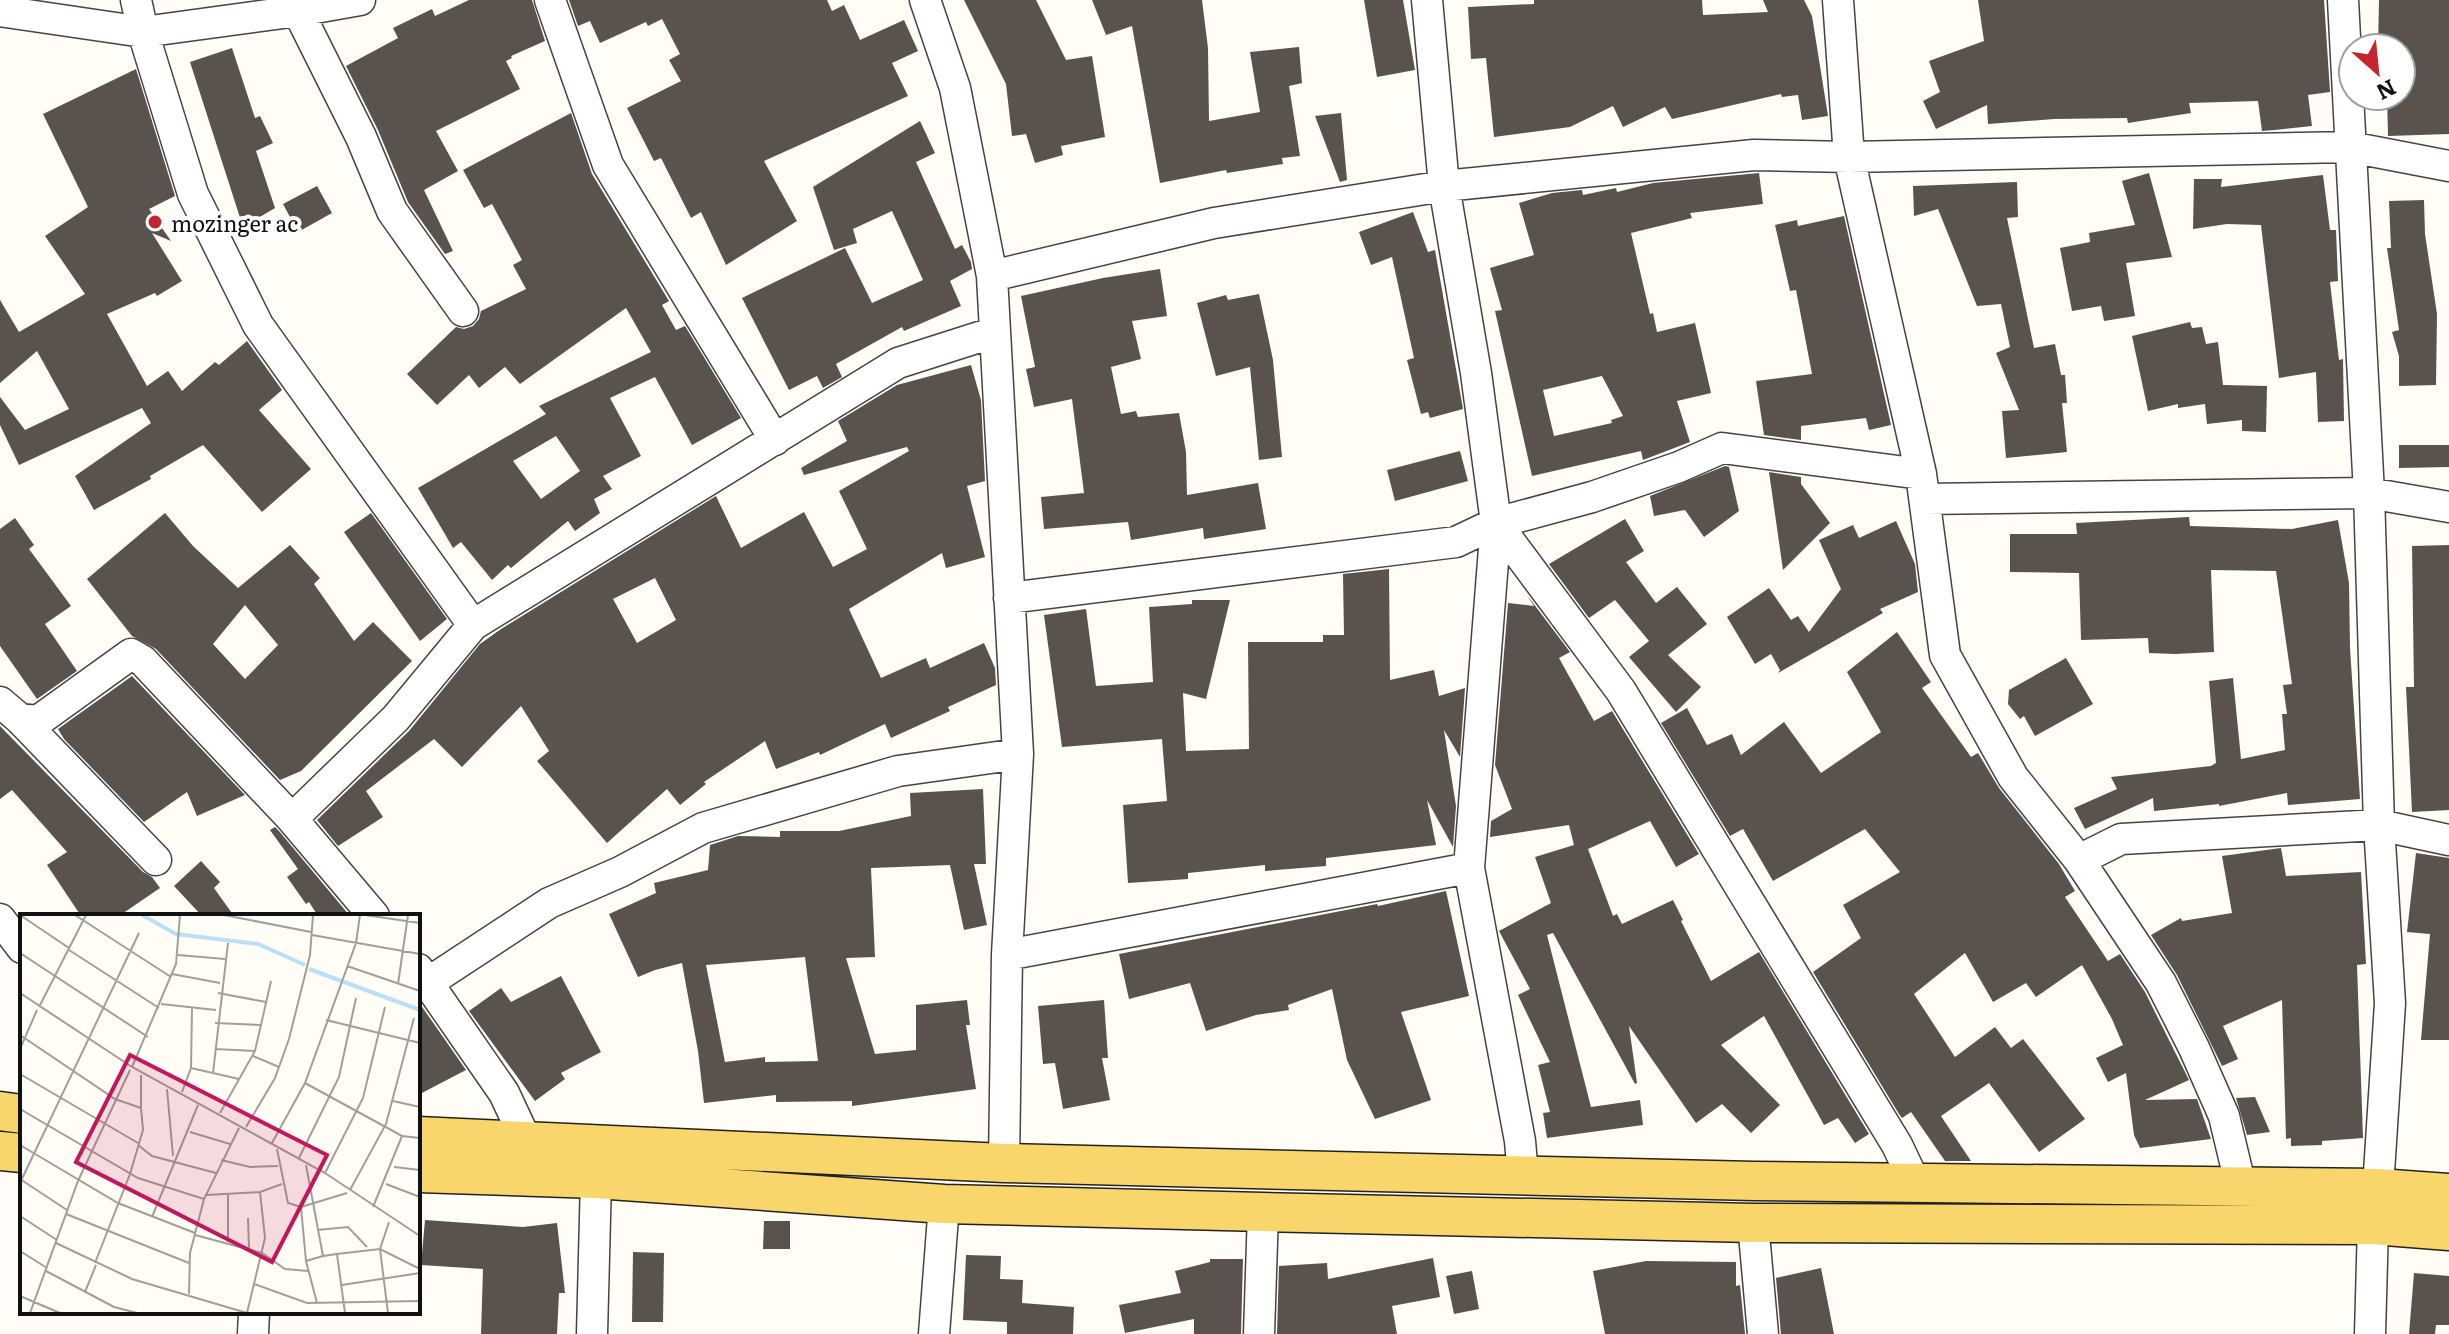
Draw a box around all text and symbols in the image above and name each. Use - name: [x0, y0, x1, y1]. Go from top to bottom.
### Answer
- north arrow: [2337, 32, 2417, 112]
- text: N: [2371, 72, 2402, 110]
- place label: mozinger ac: [171, 206, 298, 239]
- marker: mozinger ac: [146, 213, 164, 231]
- inset map: [20, 914, 420, 1314]

